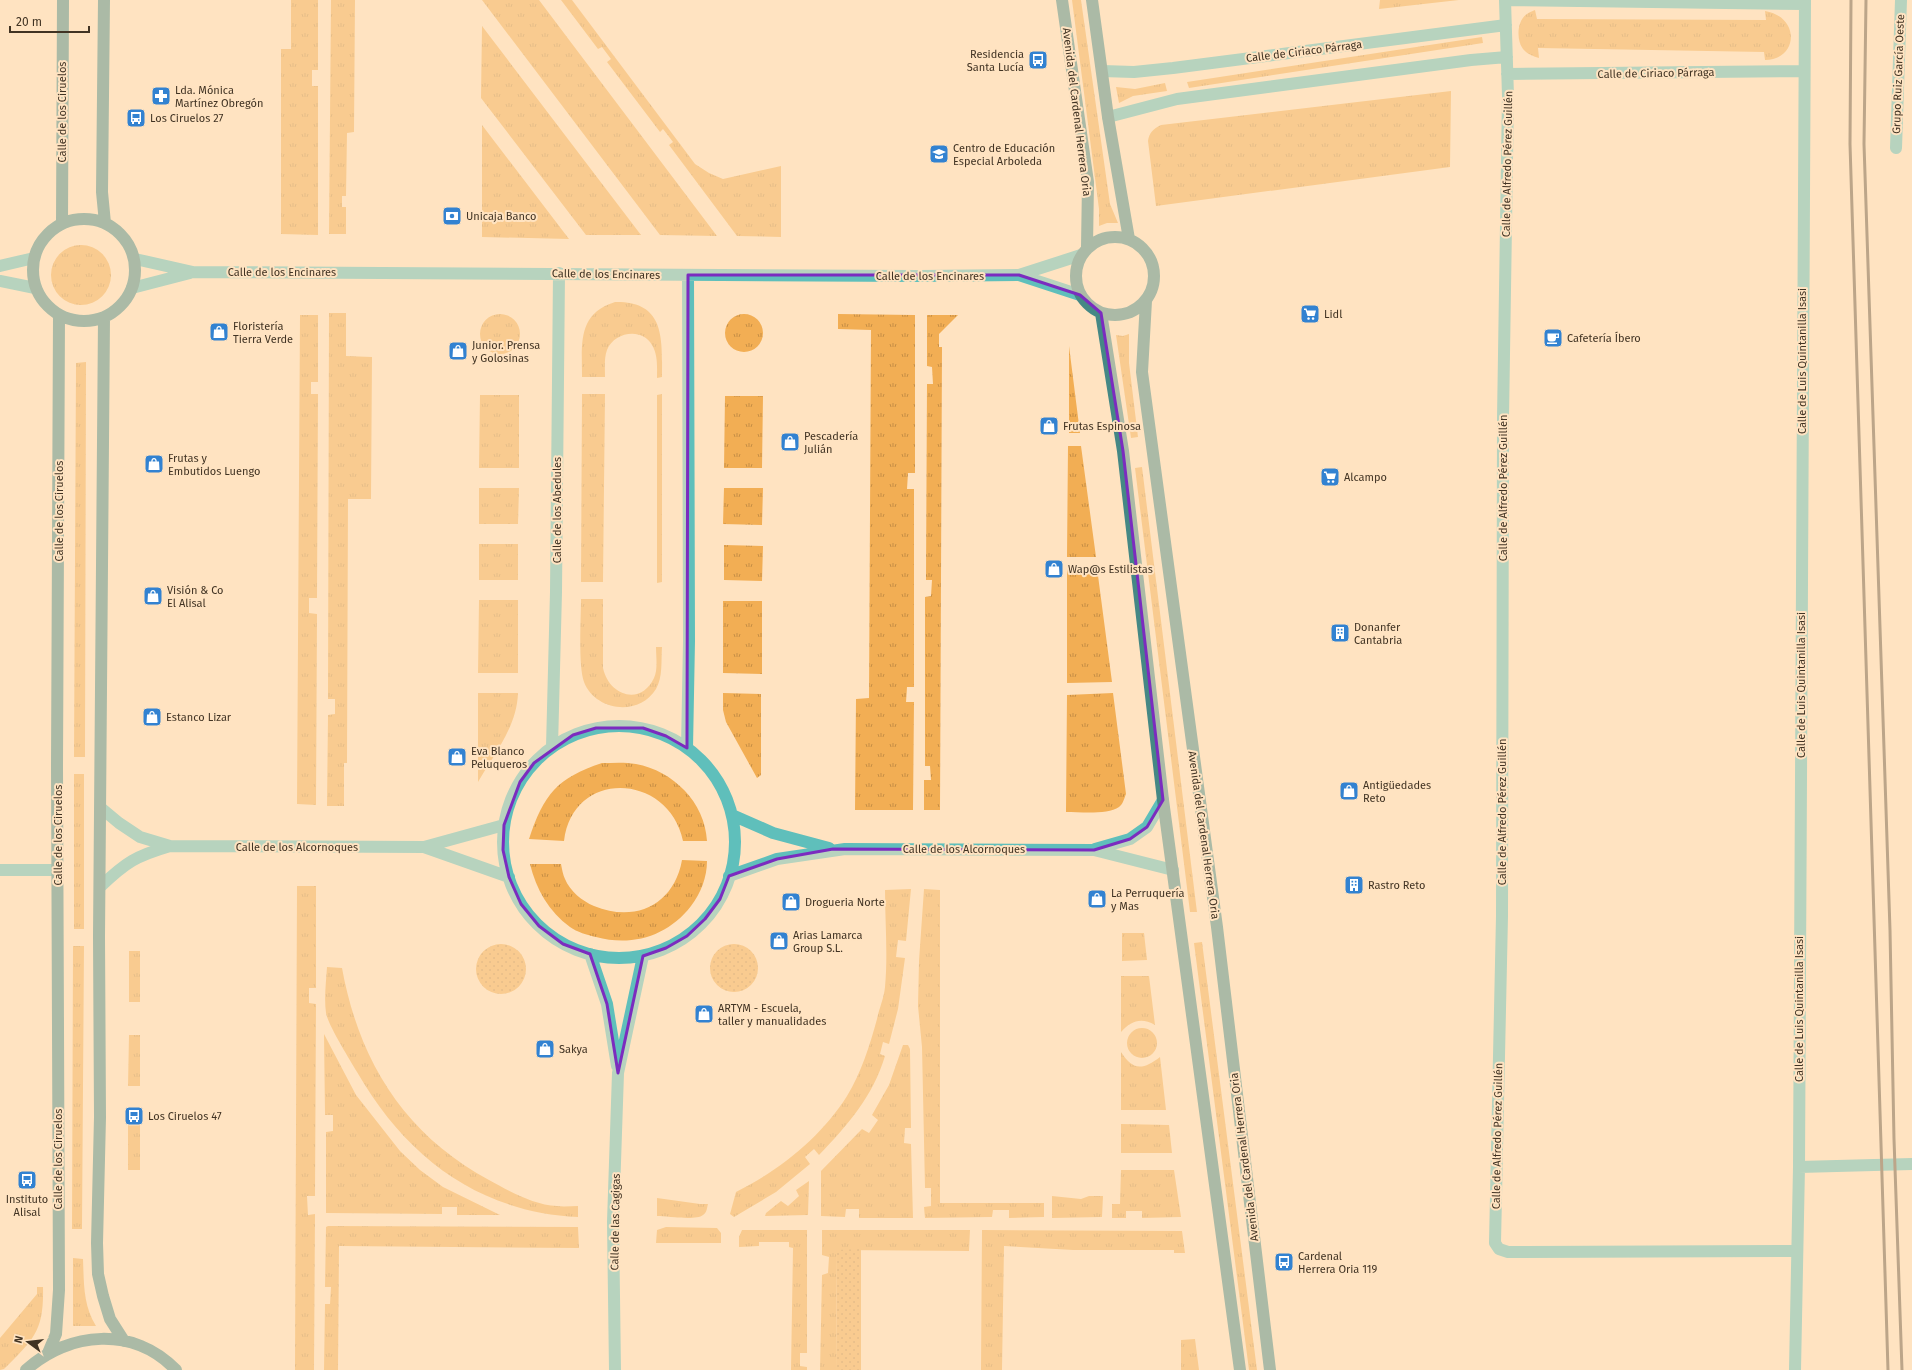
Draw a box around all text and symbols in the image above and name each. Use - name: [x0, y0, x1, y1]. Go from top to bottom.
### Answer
- scale bar: [10, 8, 89, 34]
- street label: Grupo Ruiz García Oeste: [1890, 14, 1907, 134]
- text: 20 m: [16, 15, 42, 29]
- street label: Avenida del Cardenal Herrera Oria: [1060, 27, 1093, 197]
- street label: Calle de Ciriaco Párraga: [1245, 38, 1363, 65]
- place label: Residencia Santa Lucía: [967, 48, 1024, 74]
- bus stop icon: Residencia Santa Lucía: [1027, 49, 1049, 71]
- street label: Calle de los Ciruelos: [56, 62, 69, 163]
- street label: Calle de Ciriaco Párraga: [1597, 66, 1715, 81]
- place label: Lda. Mónica Martínez Obregón: [175, 84, 263, 110]
- pharmacy icon: Lda. Mónica Martínez Obregón: [150, 85, 172, 107]
- street label: Calle de Alfredo Pérez Guillén: [1500, 91, 1515, 237]
- bus stop icon: Los Ciruelos 27: [125, 107, 147, 129]
- place label: Los Ciruelos 27: [150, 112, 224, 125]
- place label: Centro de Educación Especial Arboleda: [953, 142, 1055, 168]
- school or university icon: Centro de Educación Especial Arboleda: [928, 143, 950, 165]
- bank icon: Unicaja Banco: [441, 205, 463, 227]
- place label: Unicaja Banco: [466, 210, 536, 223]
- street label: Calle de los Encinares: [228, 266, 336, 279]
- street label: Calle de los Encinares: [552, 267, 660, 282]
- street label: Calle de los Encinares: [876, 270, 984, 283]
- street label: Calle de Luis Quintanilla Isasi: [1796, 288, 1809, 434]
- supermarket icon: Lidl: [1299, 303, 1321, 325]
- place label: Lidl: [1324, 308, 1342, 321]
- place label: Floristería Tierra Verde: [233, 320, 293, 346]
- shop icon: Floristería Tierra Verde: [208, 321, 230, 343]
- cafe icon: Cafetería Íbero: [1542, 327, 1564, 349]
- place label: Cafetería Íbero: [1567, 331, 1641, 345]
- place label: Junior. Prensa y Golosinas: [472, 339, 540, 365]
- shop icon: Junior. Prensa y Golosinas: [447, 340, 469, 362]
- shop icon: Frutas Espinosa: [1038, 415, 1060, 437]
- street label: Calle de Alfredo Pérez Guillén: [1497, 415, 1510, 561]
- place label: Frutas Espinosa: [1063, 420, 1141, 433]
- place label: Pescadería Julián: [804, 430, 858, 456]
- shop icon: Pescadería Julián: [779, 431, 801, 453]
- place label: Frutas y Embutidos Luengo: [168, 452, 260, 478]
- shop icon: Frutas y Embutidos Luengo: [143, 453, 165, 475]
- street label: Calle de los Abedules: [551, 457, 564, 563]
- street label: Calle de los Ciruelos: [53, 461, 66, 562]
- supermarket icon: Alcampo: [1319, 466, 1341, 488]
- place label: Alcampo: [1344, 471, 1387, 484]
- shop icon: Wap@s Estilistas: [1043, 558, 1065, 580]
- place label: Wap@s Estilistas: [1068, 563, 1153, 576]
- place label: Visión & Co El Alisal: [167, 584, 224, 610]
- shop icon: Visión & Co El Alisal: [142, 585, 164, 607]
- street label: Calle de Luis Quintanilla Isasi: [1795, 612, 1808, 758]
- place label: Donanfer Cantabria: [1354, 621, 1402, 647]
- building icon: Donanfer Cantabria: [1329, 622, 1351, 644]
- shop icon: Estanco Lizar: [141, 706, 163, 728]
- place label: Estanco Lizar: [166, 711, 232, 724]
- street label: Calle de Alfredo Pérez Guillén: [1496, 739, 1509, 885]
- place label: Eva Blanco Peluqueros: [471, 745, 527, 771]
- shop icon: Eva Blanco Peluqueros: [446, 746, 468, 768]
- street label: Avenida del Cardenal Herrera Oria: [1185, 750, 1222, 920]
- place label: Antigüedades Reto: [1363, 779, 1431, 805]
- shop icon: Antigüedades Reto: [1338, 780, 1360, 802]
- street label: Calle de los Ciruelos: [52, 785, 65, 886]
- street label: Calle de los Alcornoques: [236, 841, 358, 854]
- street label: Calle de los Alcornoques: [903, 843, 1025, 856]
- building icon: Rastro Reto: [1343, 874, 1365, 896]
- place label: Rastro Reto: [1368, 879, 1426, 892]
- place label: La Perruquería y Mas: [1111, 887, 1185, 913]
- shop icon: La Perruquería y Mas: [1086, 888, 1108, 910]
- shop icon: Drogueria Norte: [780, 891, 802, 913]
- place label: Drogueria Norte: [805, 896, 885, 909]
- place label: Arias Lamarca Group S.L.: [793, 929, 862, 955]
- shop icon: Arias Lamarca Group S.L.: [768, 930, 790, 952]
- street label: Calle de Luis Quintanilla Isasi: [1793, 936, 1806, 1082]
- place label: ARTYM - Escuela, taller y manualidades: [718, 1002, 826, 1028]
- shop icon: ARTYM - Escuela, taller y manualidades: [693, 1003, 715, 1025]
- shop icon: Sakya: [534, 1038, 556, 1060]
- place label: Sakya: [559, 1043, 588, 1056]
- street label: Calle de Alfredo Pérez Guillén: [1490, 1063, 1505, 1209]
- street label: Avenida del Cardenal Herrera Oria: [1228, 1072, 1261, 1242]
- bus stop icon: Los Ciruelos 47: [123, 1105, 145, 1127]
- street label: Calle de los Ciruelos: [52, 1109, 65, 1210]
- place label: Los Ciruelos 47: [148, 1110, 222, 1123]
- bus stop icon: Instituto Alisal: [16, 1169, 38, 1191]
- street label: Calle de las Cagigas: [608, 1173, 623, 1271]
- place label: Instituto Alisal: [6, 1193, 48, 1219]
- place label: Cardenal Herrera Oria 119: [1298, 1250, 1378, 1276]
- bus stop icon: Cardenal Herrera Oria 119: [1273, 1251, 1295, 1273]
- north arrow: [8, 1322, 48, 1362]
- text: N: [12, 1334, 26, 1345]

